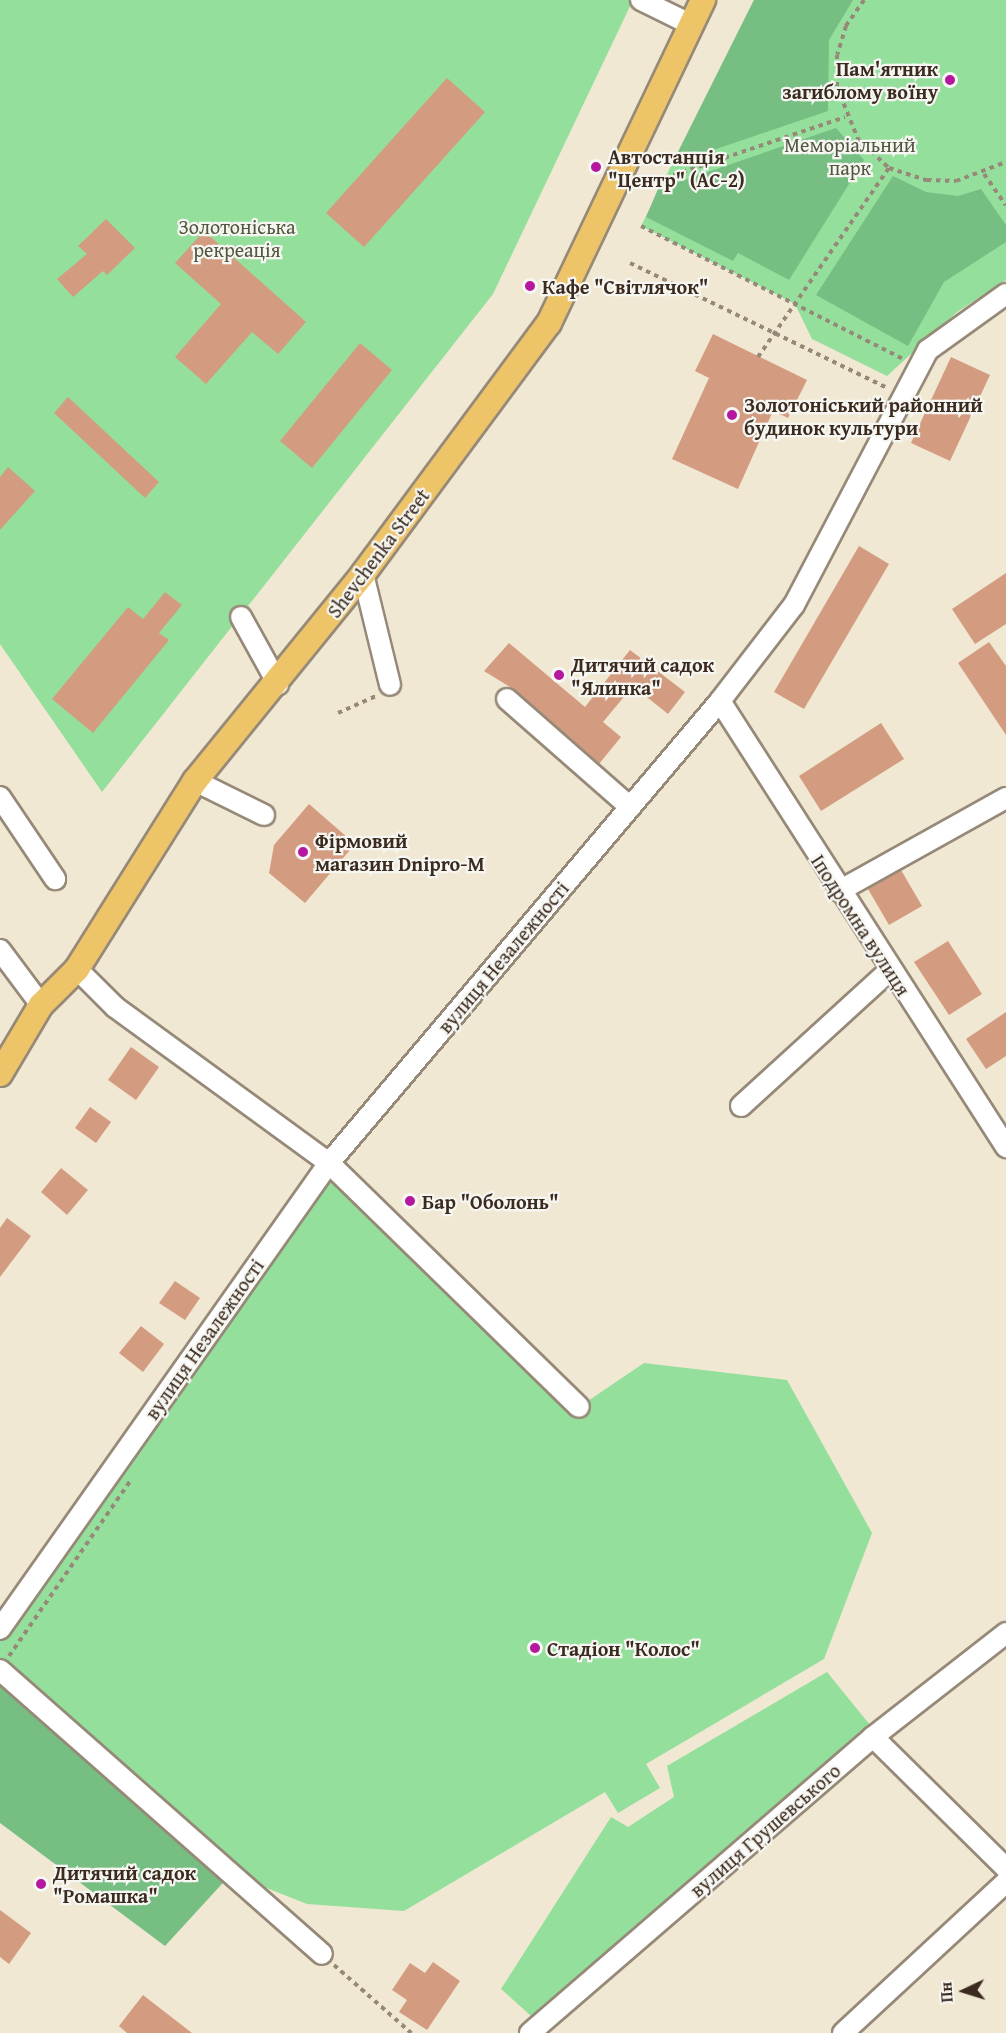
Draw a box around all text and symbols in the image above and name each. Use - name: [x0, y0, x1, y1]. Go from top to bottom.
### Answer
- place label: Пам'ятник загиблому воїну: [782, 56, 938, 103]
- marker: Пам'ятник загиблому воїну: [943, 73, 957, 87]
- park label: Меморіальний парк: [784, 132, 916, 179]
- place label: Автостанція "Центр" (АС-2): [608, 144, 745, 191]
- marker: Автостанція "Центр" (АС-2): [589, 160, 603, 174]
- park label: Золотоніська рекреація: [178, 214, 296, 261]
- place label: Кафе "Світлячок": [542, 274, 708, 298]
- marker: Кафе "Світлячок": [523, 279, 537, 293]
- place label: Золотоніський районний будинок культури: [744, 392, 983, 439]
- marker: Золотоніський районний будинок культури: [725, 408, 739, 422]
- street label: Shevchenka Street: [322, 484, 434, 622]
- place label: Дитячий садок "Ялинка": [571, 652, 714, 699]
- marker: Дитячий садок "Ялинка": [552, 668, 566, 682]
- place label: Фірмовий магазин Dnipro-M: [315, 828, 485, 875]
- marker: Фірмовий магазин Dnipro-M: [296, 845, 310, 859]
- street label: Іподромна вулиця: [806, 850, 916, 1000]
- street label: вулиця Незалежності: [433, 876, 573, 1038]
- place label: Бар "Оболонь": [422, 1189, 559, 1213]
- marker: Бар "Оболонь": [403, 1194, 417, 1208]
- street label: вулиця Незалежності: [140, 1254, 268, 1424]
- place label: Стадіон "Колос": [547, 1636, 700, 1660]
- marker: Стадіон "Колос": [528, 1641, 542, 1655]
- street label: вулиця Грушевського: [685, 1758, 845, 1902]
- place label: Дитячий садок "Ромашка": [53, 1860, 196, 1907]
- marker: Дитячий садок "Ромашка": [34, 1877, 48, 1891]
- north arrow: [934, 1961, 994, 2021]
- text: Пн: [933, 1981, 959, 2003]

